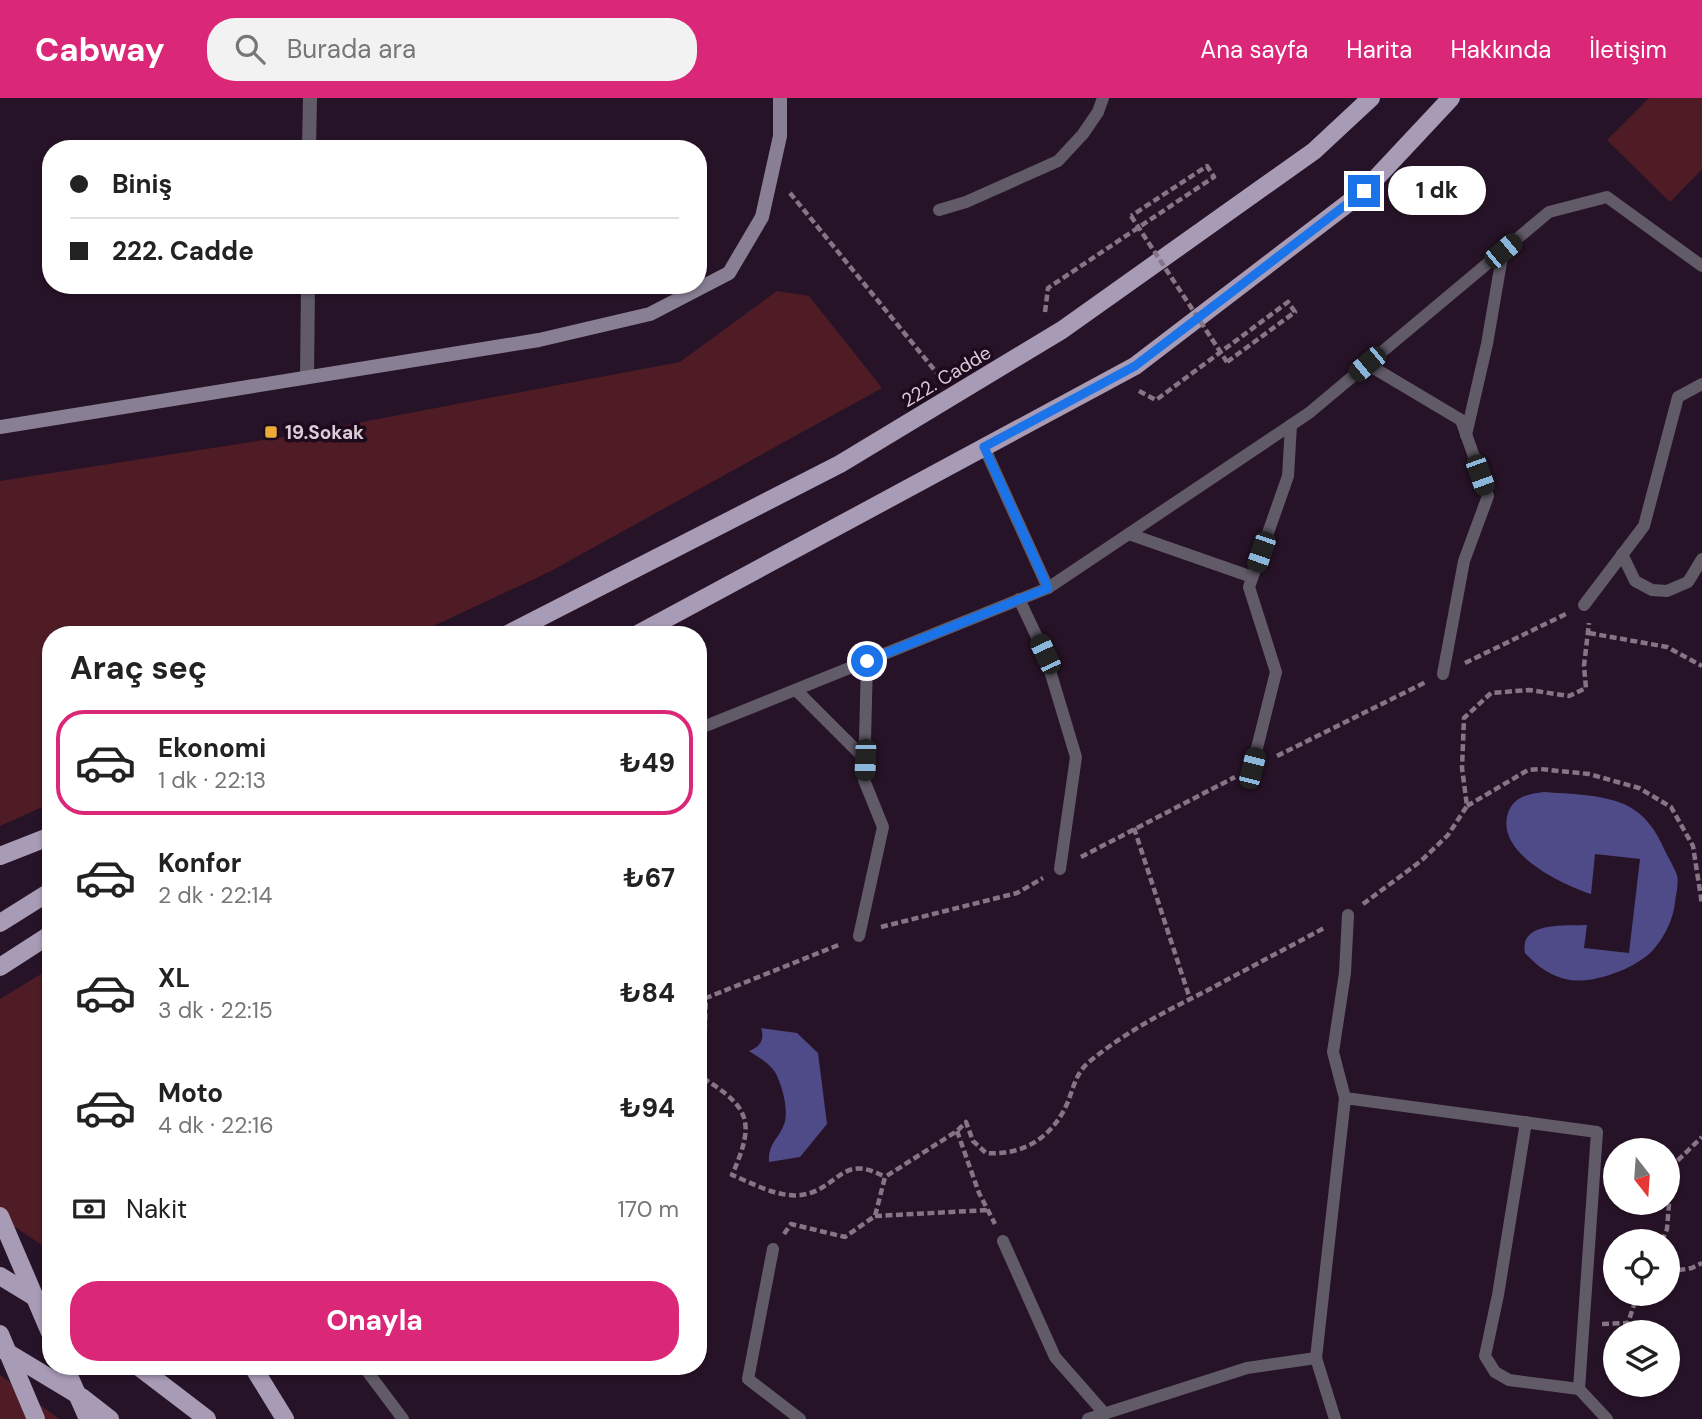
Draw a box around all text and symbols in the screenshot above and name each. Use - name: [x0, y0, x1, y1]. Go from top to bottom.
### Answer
- search box: [207, 18, 697, 81]
- text: Cabway: [35, 28, 165, 71]
- icon: search: [231, 30, 269, 68]
- text: Burada ara: [287, 32, 416, 66]
- text: Ana sayfa: [1200, 34, 1308, 65]
- text: Harita: [1346, 34, 1412, 65]
- text: Hakkında: [1450, 34, 1551, 65]
- text: İletişim: [1589, 34, 1667, 65]
- callout: 1 dk: [1388, 166, 1486, 216]
- text: Biniş: [112, 167, 172, 201]
- route end: [1348, 175, 1380, 207]
- text: 1 dk: [1416, 175, 1458, 205]
- car: [1481, 229, 1526, 273]
- text: 222. Cadde: [112, 234, 254, 268]
- street label: 222. Cadde: [897, 340, 996, 413]
- car: [1345, 342, 1390, 386]
- place label: 19.Sokak: [285, 420, 364, 445]
- marker: 19.Sokak: [263, 424, 279, 440]
- car: [1463, 452, 1498, 498]
- car: [1245, 529, 1278, 575]
- car: [1027, 631, 1064, 677]
- route start: [851, 645, 883, 677]
- text: Araç seç: [70, 647, 207, 689]
- icon: car: [74, 731, 137, 794]
- text: Ekonomi: [158, 731, 266, 765]
- car: [854, 739, 877, 781]
- car: [1237, 745, 1268, 791]
- text: ₺49: [620, 746, 675, 780]
- text: 1 dk · 22:13: [158, 765, 266, 795]
- icon: car: [74, 846, 137, 909]
- text: Konfor: [158, 846, 241, 880]
- text: ₺67: [623, 861, 675, 895]
- text: 2 dk · 22:14: [158, 880, 272, 910]
- icon: car: [74, 961, 137, 1024]
- text: XL: [158, 961, 190, 995]
- text: ₺84: [620, 976, 675, 1010]
- text: 3 dk · 22:15: [158, 995, 273, 1025]
- icon: car: [74, 1076, 137, 1139]
- text: Moto: [158, 1076, 223, 1110]
- text: ₺94: [620, 1091, 675, 1125]
- text: 4 dk · 22:16: [158, 1110, 274, 1140]
- north arrow: [1603, 1138, 1680, 1214]
- map controls: [1603, 1138, 1680, 1397]
- icon: cash: [70, 1190, 108, 1228]
- text: Nakit: [126, 1192, 187, 1226]
- text: 170 m: [618, 1194, 679, 1224]
- button: locate: [1603, 1229, 1680, 1306]
- button: Onayla: [70, 1281, 679, 1361]
- button: layers: [1603, 1320, 1680, 1397]

